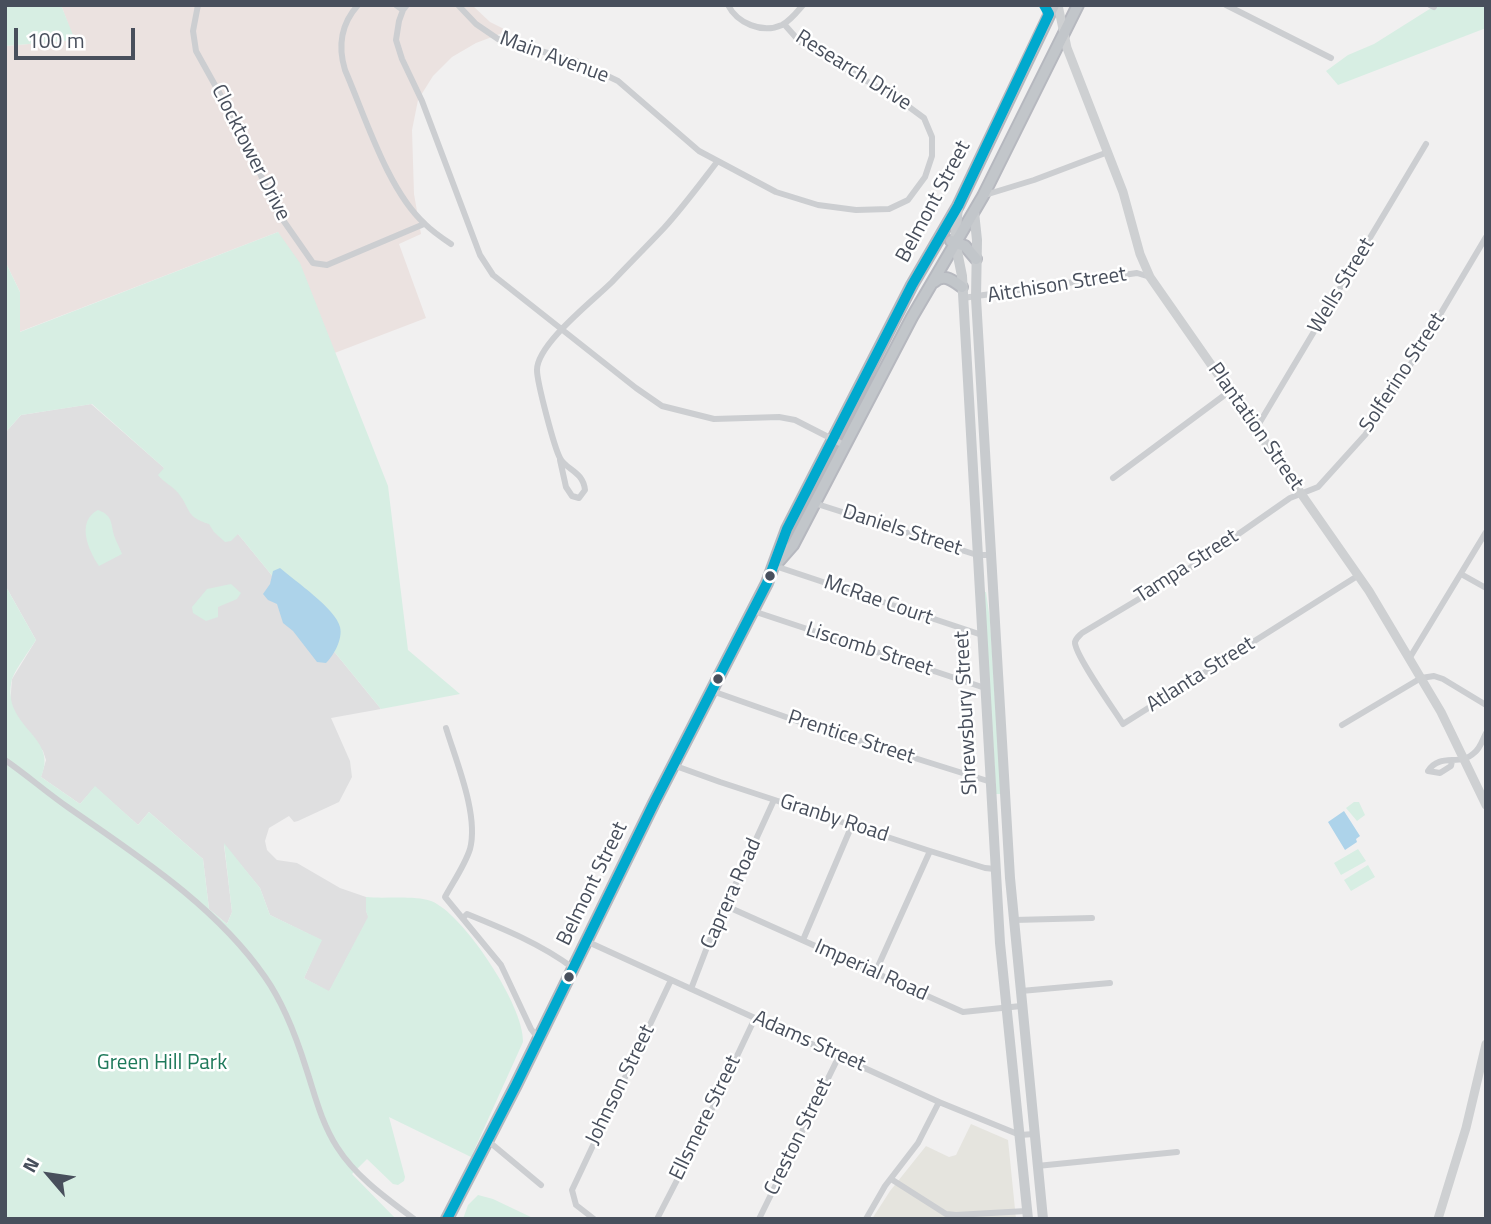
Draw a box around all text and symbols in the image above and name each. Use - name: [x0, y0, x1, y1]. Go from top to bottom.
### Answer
- scale bar: [18, 14, 138, 58]
- text: 100 m: [27, 24, 84, 56]
- street label: Research Drive: [790, 25, 916, 117]
- street label: Main Avenue: [496, 27, 612, 89]
- street label: Clocktower Drive: [205, 81, 295, 225]
- street label: Belmont Street: [891, 137, 977, 267]
- street label: Wells Street: [1304, 234, 1380, 338]
- street label: Aitchison Street: [986, 263, 1128, 309]
- street label: Solferino Street: [1355, 308, 1451, 438]
- street label: Plantation Street: [1202, 358, 1308, 496]
- street label: Daniels Street: [839, 500, 965, 562]
- street label: Tampa Street: [1131, 524, 1243, 610]
- unlabelled marker: [763, 569, 777, 583]
- street label: McRae Court: [820, 571, 936, 631]
- street label: Liscomb Street: [802, 618, 936, 682]
- street label: Shrewsbury Street: [950, 630, 984, 796]
- street label: Atlanta Street: [1142, 632, 1260, 718]
- unlabelled marker: [711, 672, 725, 686]
- street label: Prentice Street: [784, 706, 918, 770]
- street label: Granby Road: [776, 790, 892, 848]
- street label: Belmont Street: [552, 818, 634, 950]
- street label: Caprera Road: [696, 835, 768, 953]
- street label: Imperial Road: [810, 935, 932, 1007]
- unlabelled marker: [562, 970, 576, 984]
- street label: Adams Street: [749, 1006, 869, 1078]
- street label: Johnson Street: [581, 1021, 661, 1149]
- park label: Green Hill Park: [97, 1051, 227, 1077]
- street label: Ellsmere Street: [665, 1052, 747, 1184]
- street label: Creston Street: [760, 1074, 838, 1200]
- north arrow: [14, 1140, 84, 1210]
- text: N: [14, 1152, 46, 1177]

